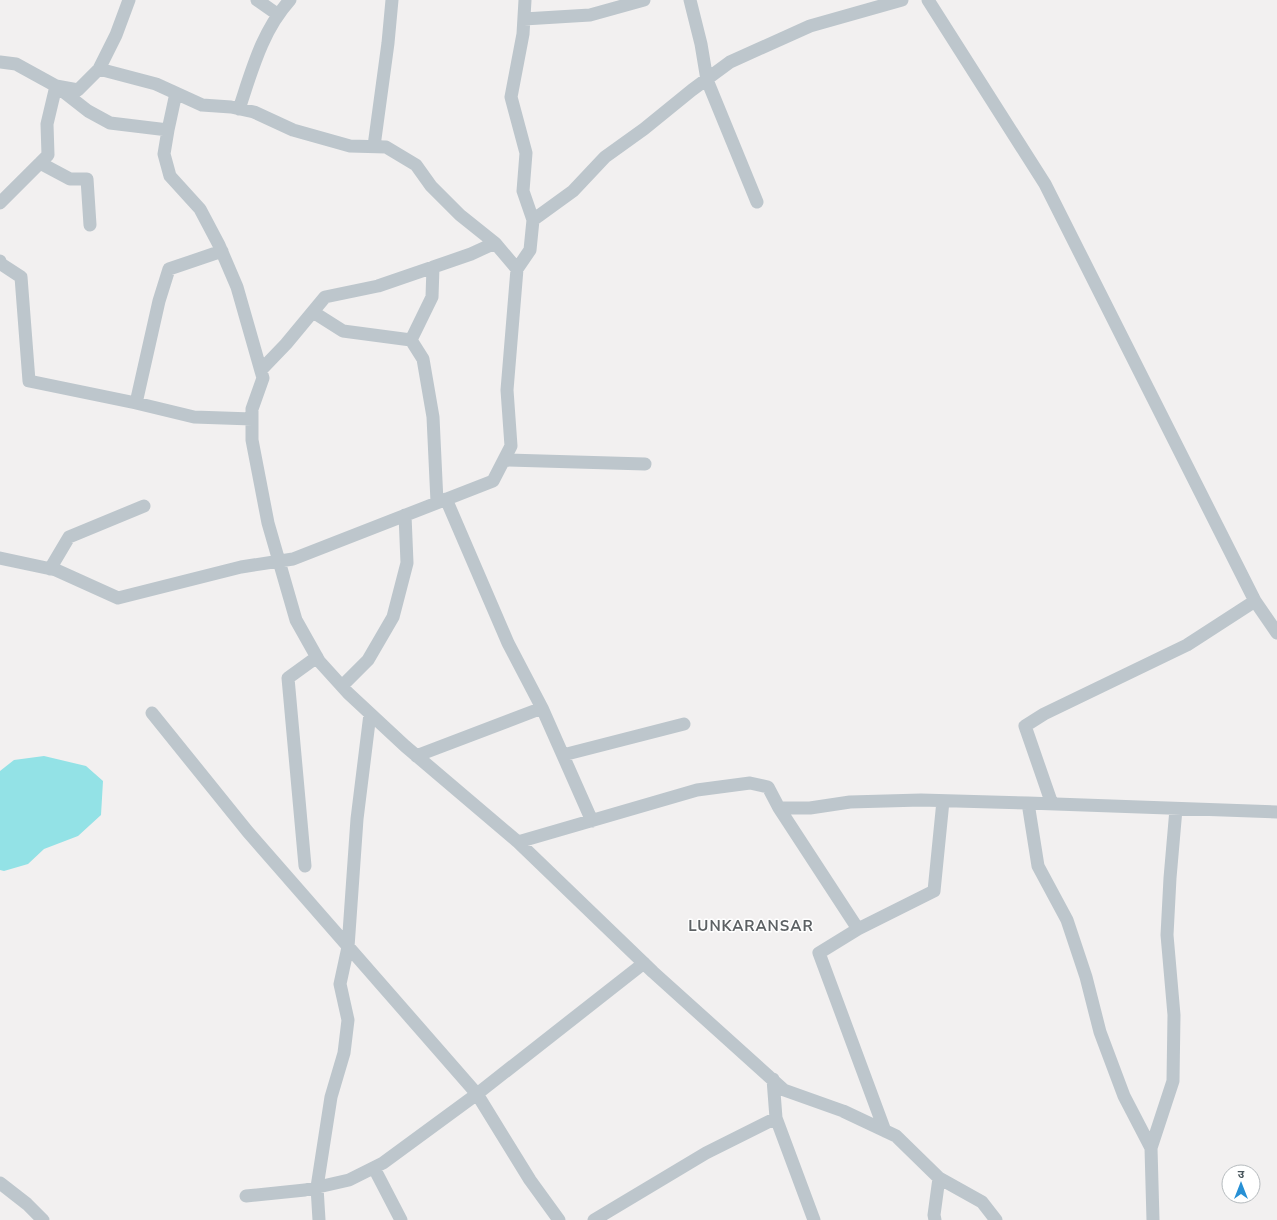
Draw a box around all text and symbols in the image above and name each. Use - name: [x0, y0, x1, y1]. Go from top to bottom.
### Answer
- district label: LUNKARANSAR: [688, 916, 814, 936]
- north arrow: [1221, 1164, 1261, 1204]
- text: उ: [1238, 1167, 1245, 1182]

